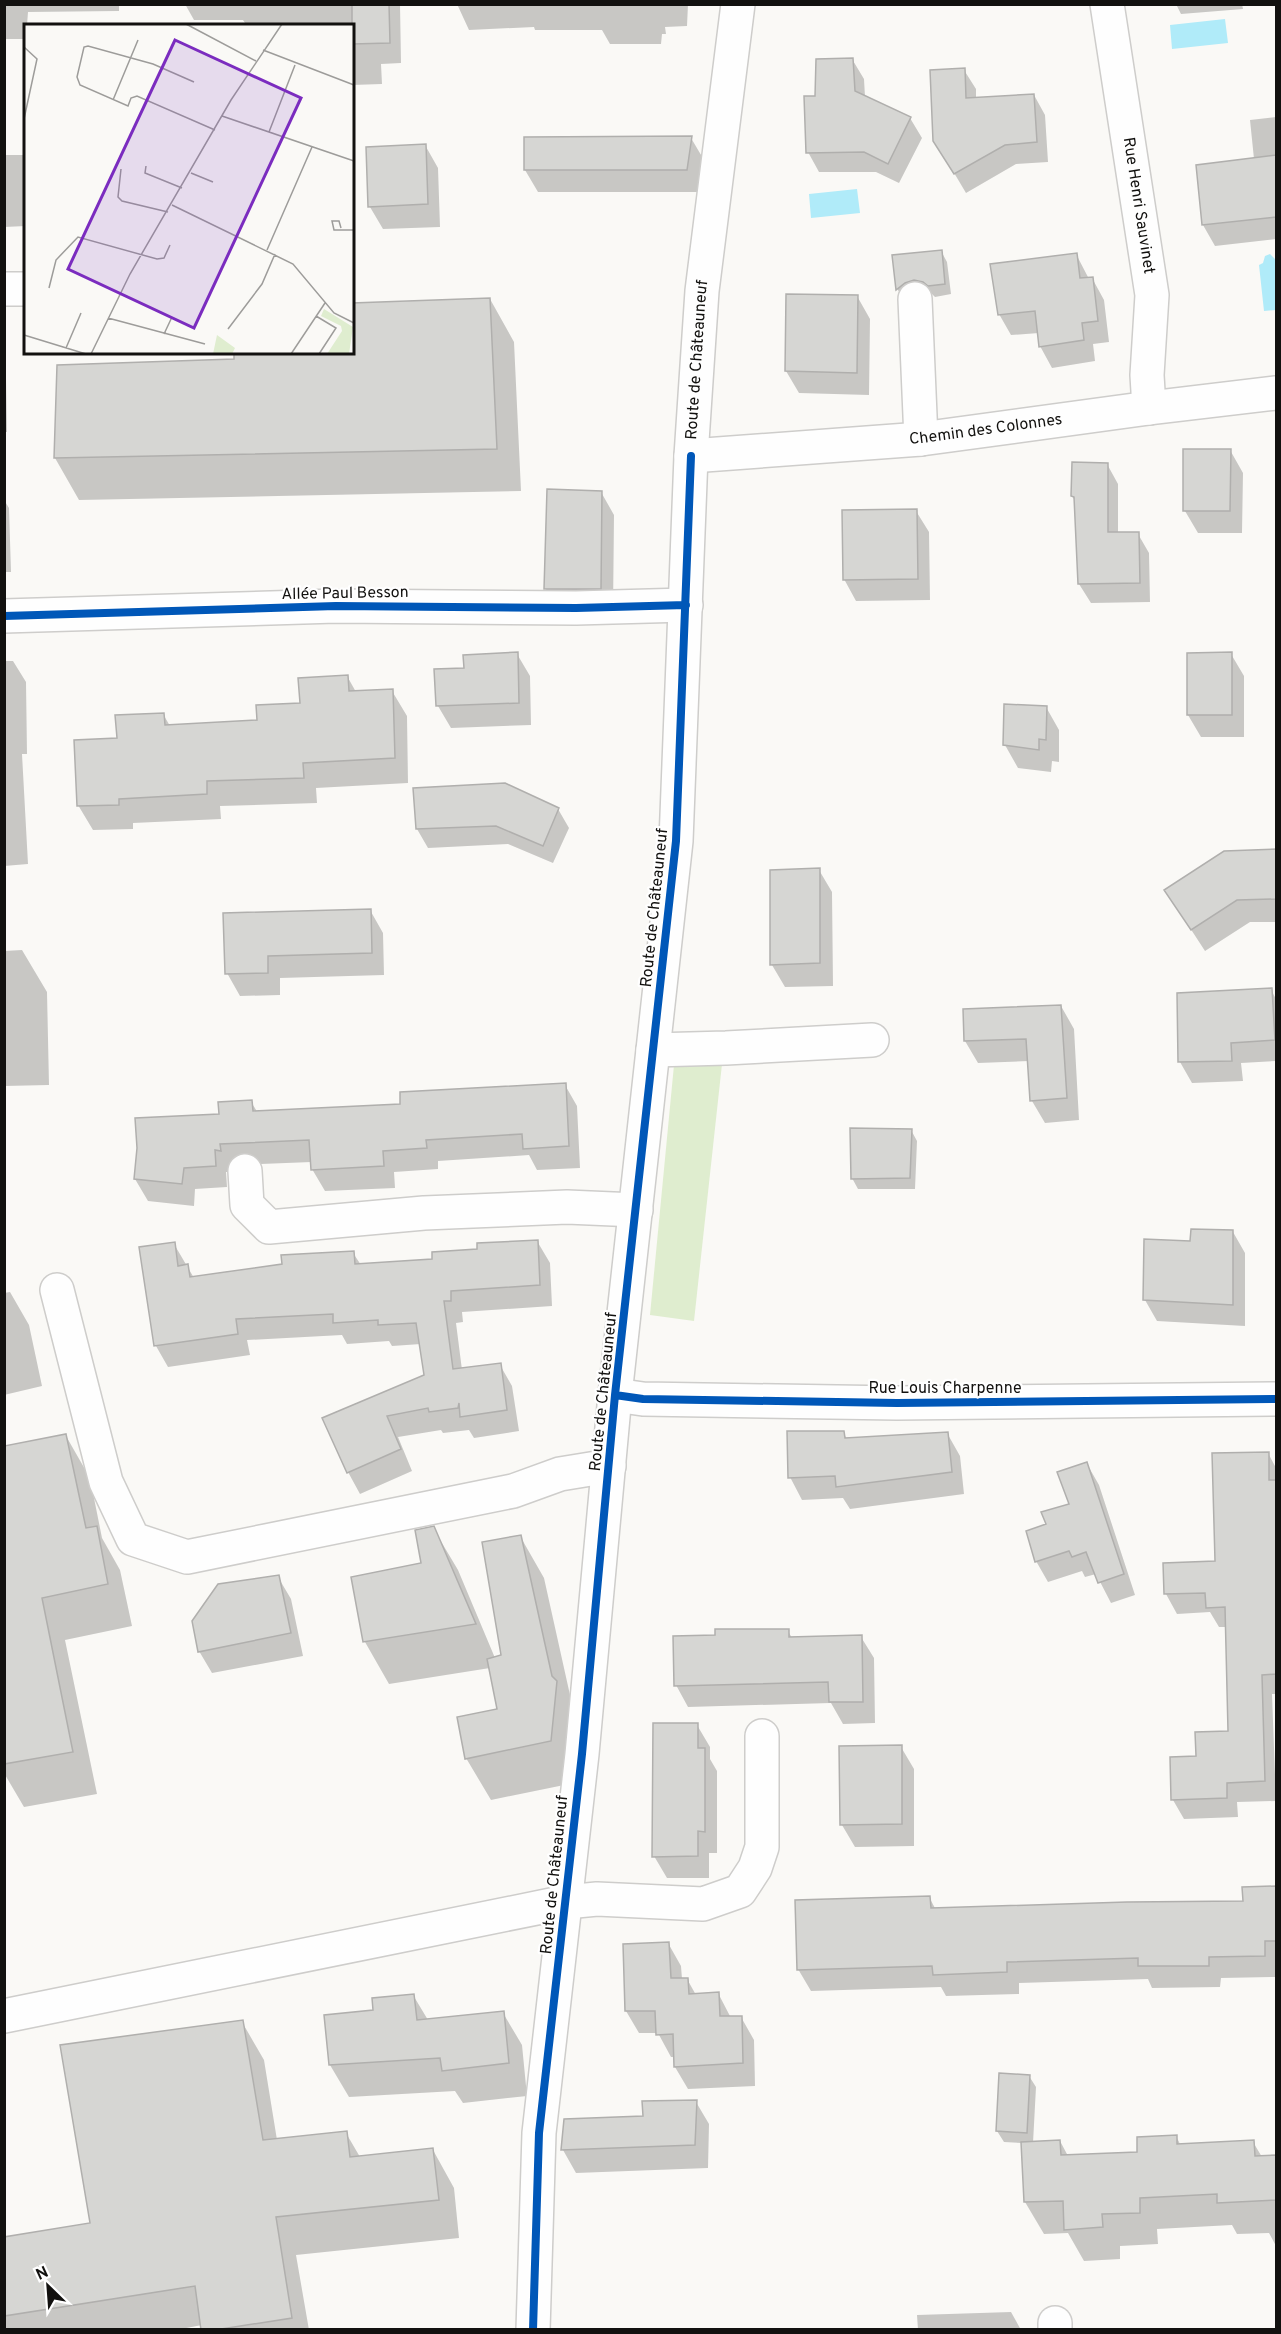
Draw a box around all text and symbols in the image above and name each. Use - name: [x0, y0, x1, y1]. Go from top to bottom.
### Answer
- inset map: [24, 24, 354, 354]
- street label: Rue Henri Sauvinet: [1118, 136, 1159, 275]
- street label: Route de Châteauneuf: [682, 278, 713, 440]
- street label: Chemin des Colonnes: [908, 410, 1064, 450]
- street label: Allée Paul Besson: [281, 583, 409, 605]
- street label: Route de Châteauneuf: [637, 827, 673, 988]
- street label: Route de Châteauneuf: [586, 1311, 622, 1472]
- street label: Rue Louis Charpenne: [868, 1379, 1022, 1399]
- street label: Route de Châteauneuf: [537, 1794, 573, 1955]
- north arrow: [18, 2256, 78, 2316]
- text: N: [33, 2263, 52, 2286]

